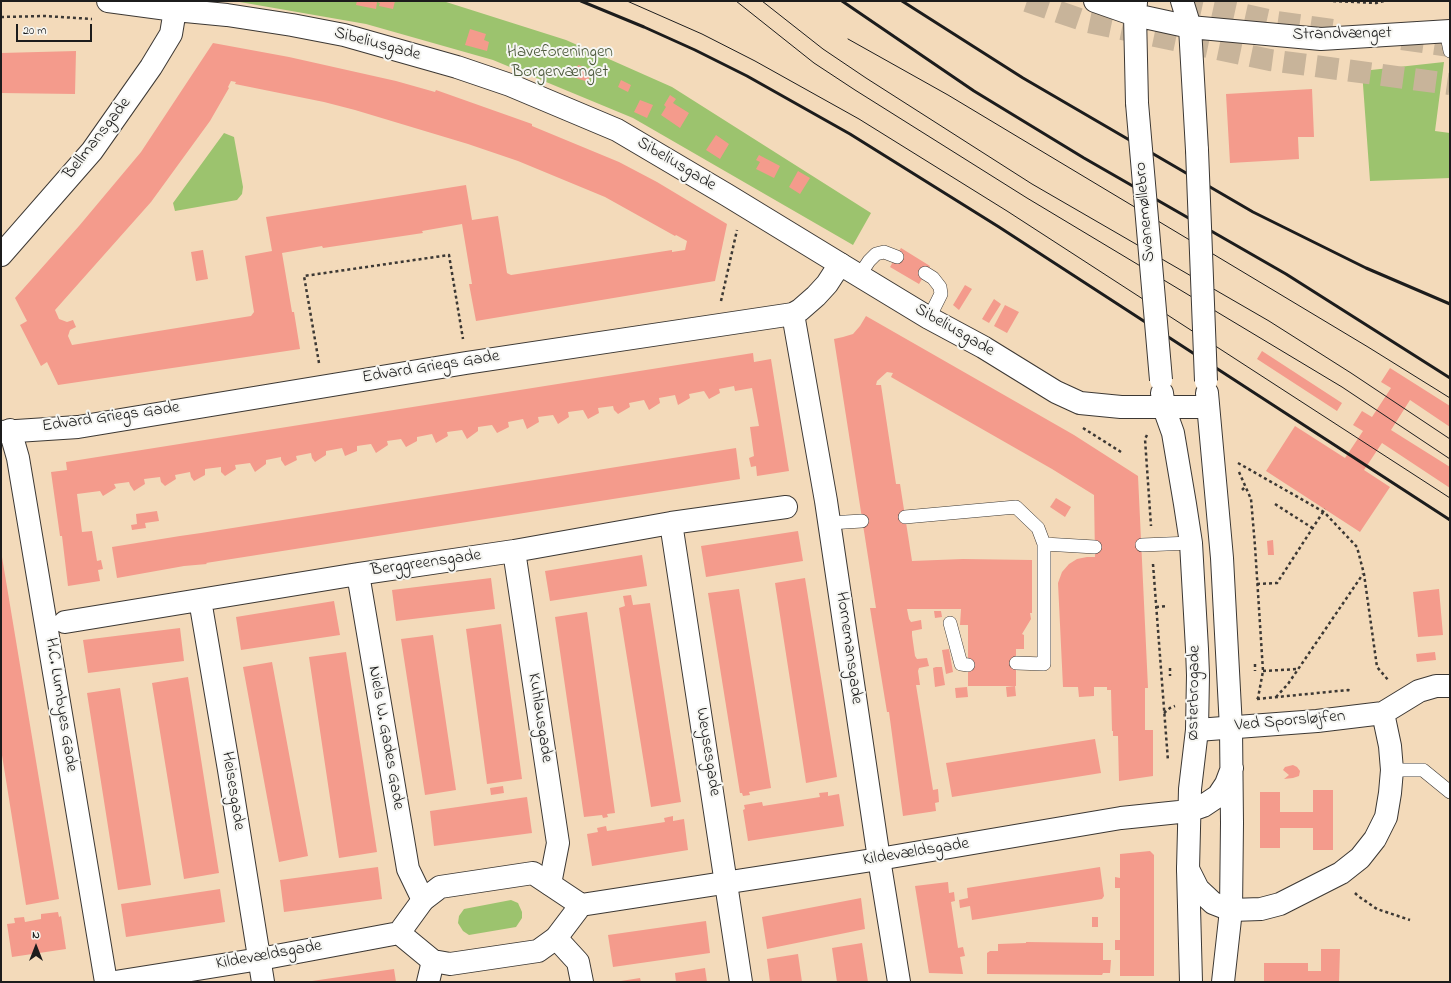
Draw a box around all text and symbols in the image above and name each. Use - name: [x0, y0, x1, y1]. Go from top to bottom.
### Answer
- scale bar: [18, 16, 94, 42]
- text: 20 m: [23, 22, 46, 40]
- street label: Sibeliusgade: [331, 24, 423, 66]
- street label: Strandvænget: [1292, 24, 1392, 46]
- park label: Haveforeningen Borgervænget: [507, 43, 613, 83]
- street label: Bellmansgade: [60, 94, 136, 184]
- street label: Sibeliusgade: [633, 133, 719, 197]
- street label: Svanemøllebro: [1131, 161, 1161, 263]
- street label: Sibeliusgade: [910, 300, 998, 362]
- street label: Edvard Griegs Gade: [361, 347, 501, 389]
- street label: Edvard Griegs Gade: [41, 398, 181, 438]
- street label: Berggreensgade: [370, 546, 482, 582]
- street label: Hornemansgade: [830, 590, 866, 706]
- street label: H.C. Lumbyes Gade: [39, 636, 81, 774]
- street label: Østerbrogade: [1184, 645, 1206, 741]
- street label: Niels W. Gades Gade: [362, 664, 408, 812]
- street label: Kuhlausgade: [522, 672, 556, 764]
- street label: Weysesgade: [690, 706, 724, 798]
- street label: Ved Sporsløjfen: [1234, 707, 1346, 737]
- street label: Heisesgade: [216, 750, 248, 832]
- street label: Kildevældsgade: [861, 835, 971, 871]
- north arrow: [16, 927, 56, 967]
- text: N: [32, 927, 40, 943]
- street label: Kildevældsgade: [214, 937, 324, 975]

